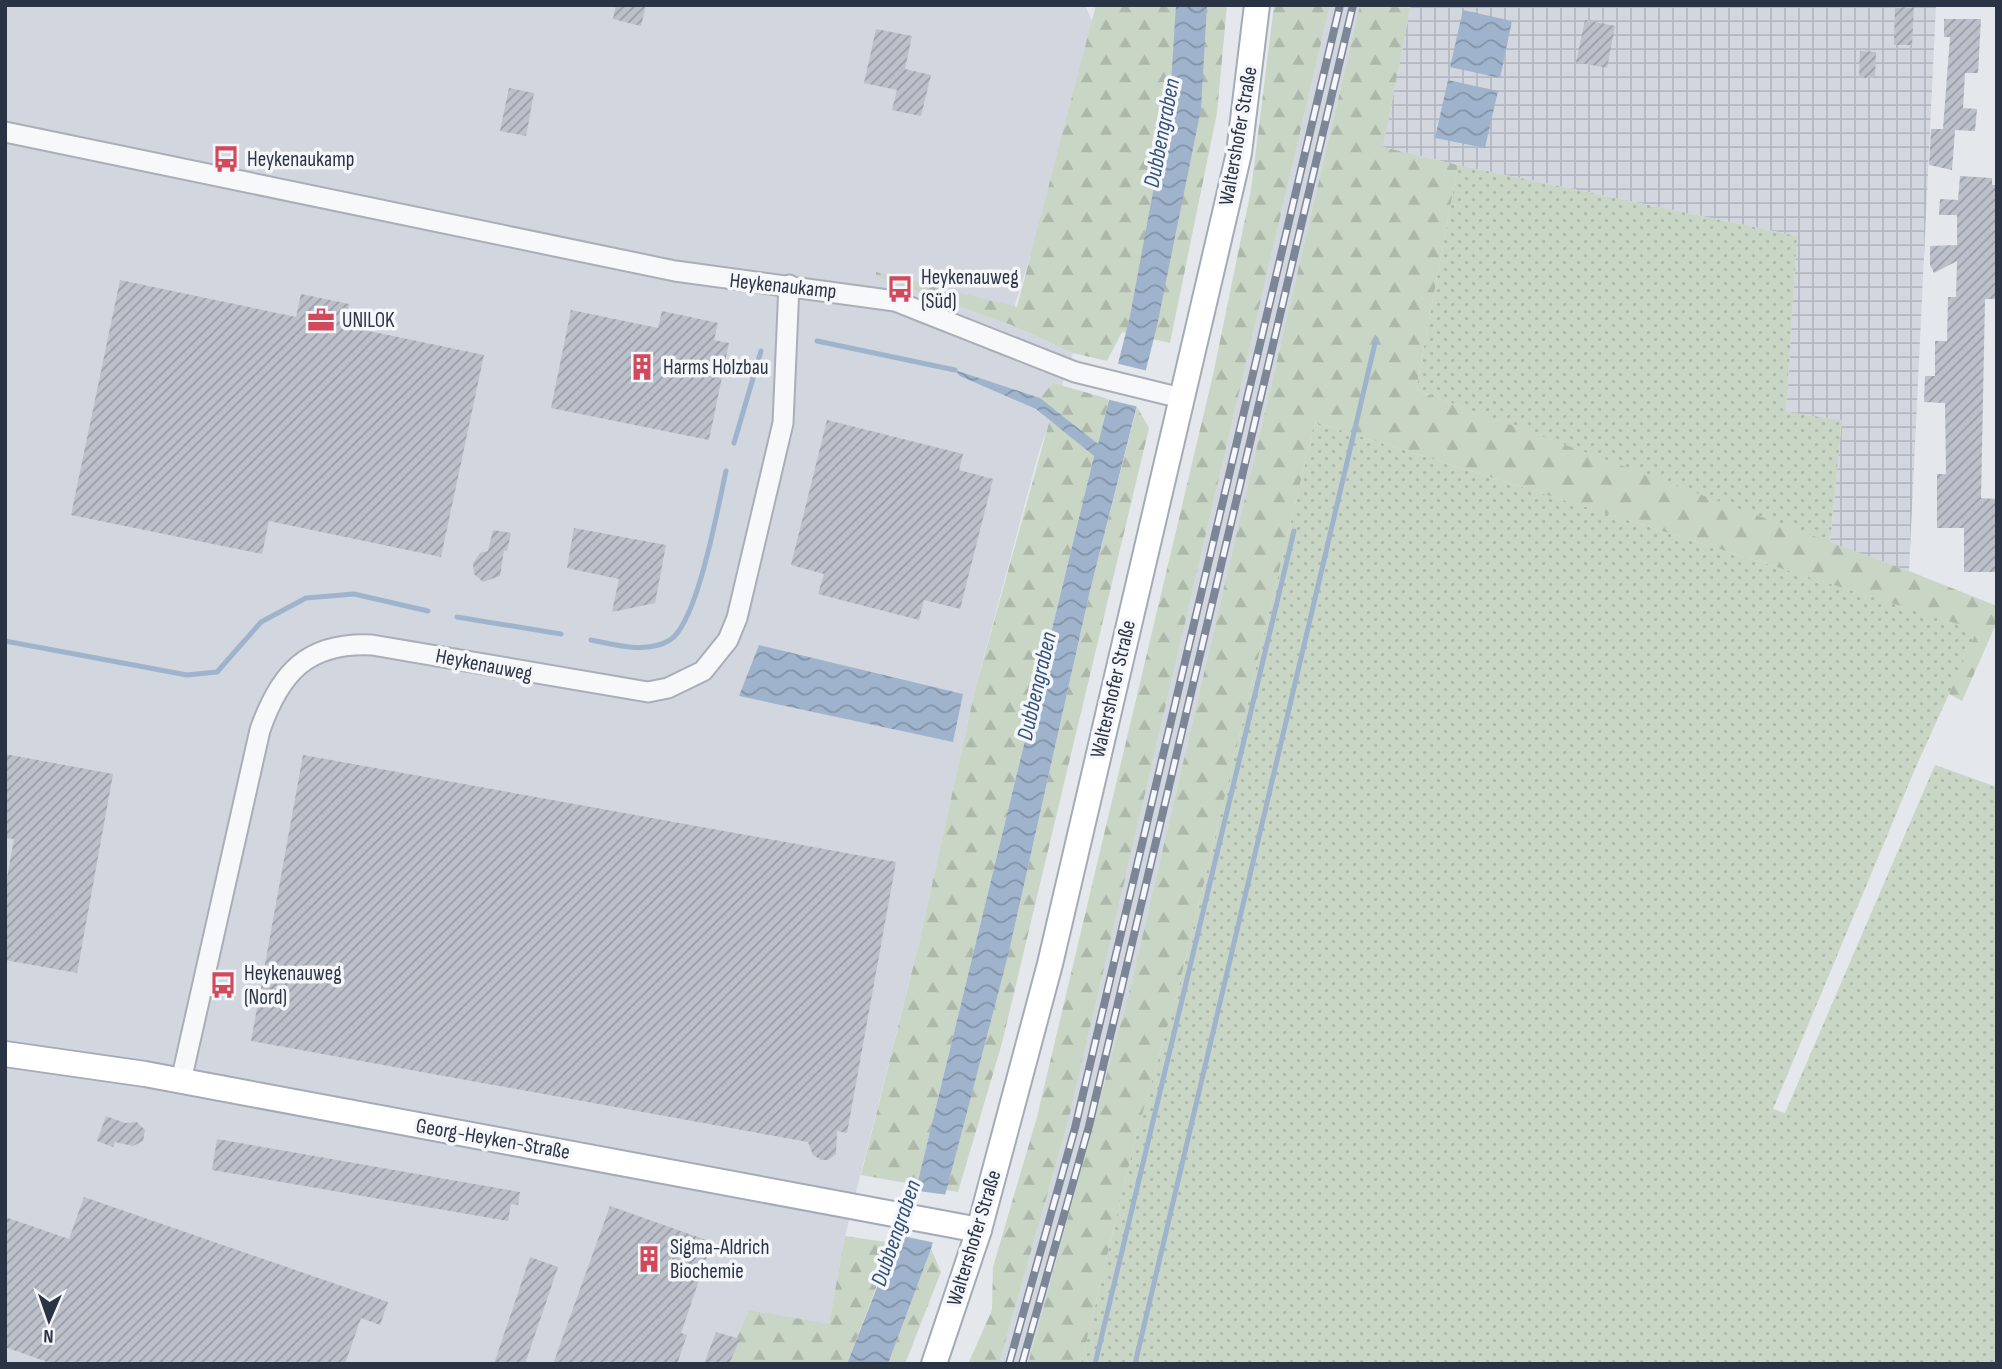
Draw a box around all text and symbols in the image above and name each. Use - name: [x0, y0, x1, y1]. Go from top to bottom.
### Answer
- street label: Waltershofer Straße: [1213, 65, 1263, 207]
- water label: Dubbengraben: [1138, 76, 1186, 190]
- bus stop icon: Heykenaukamp: [211, 144, 241, 174]
- place label: Heykenaukamp: [247, 147, 354, 172]
- place label: Heykenauweg (Süd): [921, 265, 1019, 314]
- street label: Heykenaukamp: [728, 268, 838, 304]
- bus stop icon: Heykenauweg (Süd): [885, 274, 915, 304]
- office icon: UNILOK: [306, 305, 336, 335]
- place label: UNILOK: [342, 308, 395, 333]
- building icon: Harms Holzbau: [627, 352, 657, 382]
- place label: Harms Holzbau: [663, 355, 769, 380]
- street label: Waltershofer Straße: [1085, 618, 1141, 760]
- water label: Dubbengraben: [1011, 629, 1063, 743]
- street label: Heykenauweg: [434, 643, 534, 687]
- place label: Heykenauweg (Nord): [244, 961, 342, 1010]
- bus stop icon: Heykenauweg (Nord): [208, 970, 238, 1000]
- street label: Georg-Heyken-Straße: [414, 1113, 572, 1165]
- street label: Waltershofer Straße: [942, 1167, 1006, 1309]
- water label: Dubbengraben: [865, 1176, 927, 1290]
- place label: Sigma-Aldrich Biochemie: [670, 1235, 769, 1284]
- building icon: Sigma-Aldrich Biochemie: [634, 1244, 664, 1274]
- north arrow: [14, 1285, 84, 1355]
- text: N: [43, 1324, 54, 1347]

